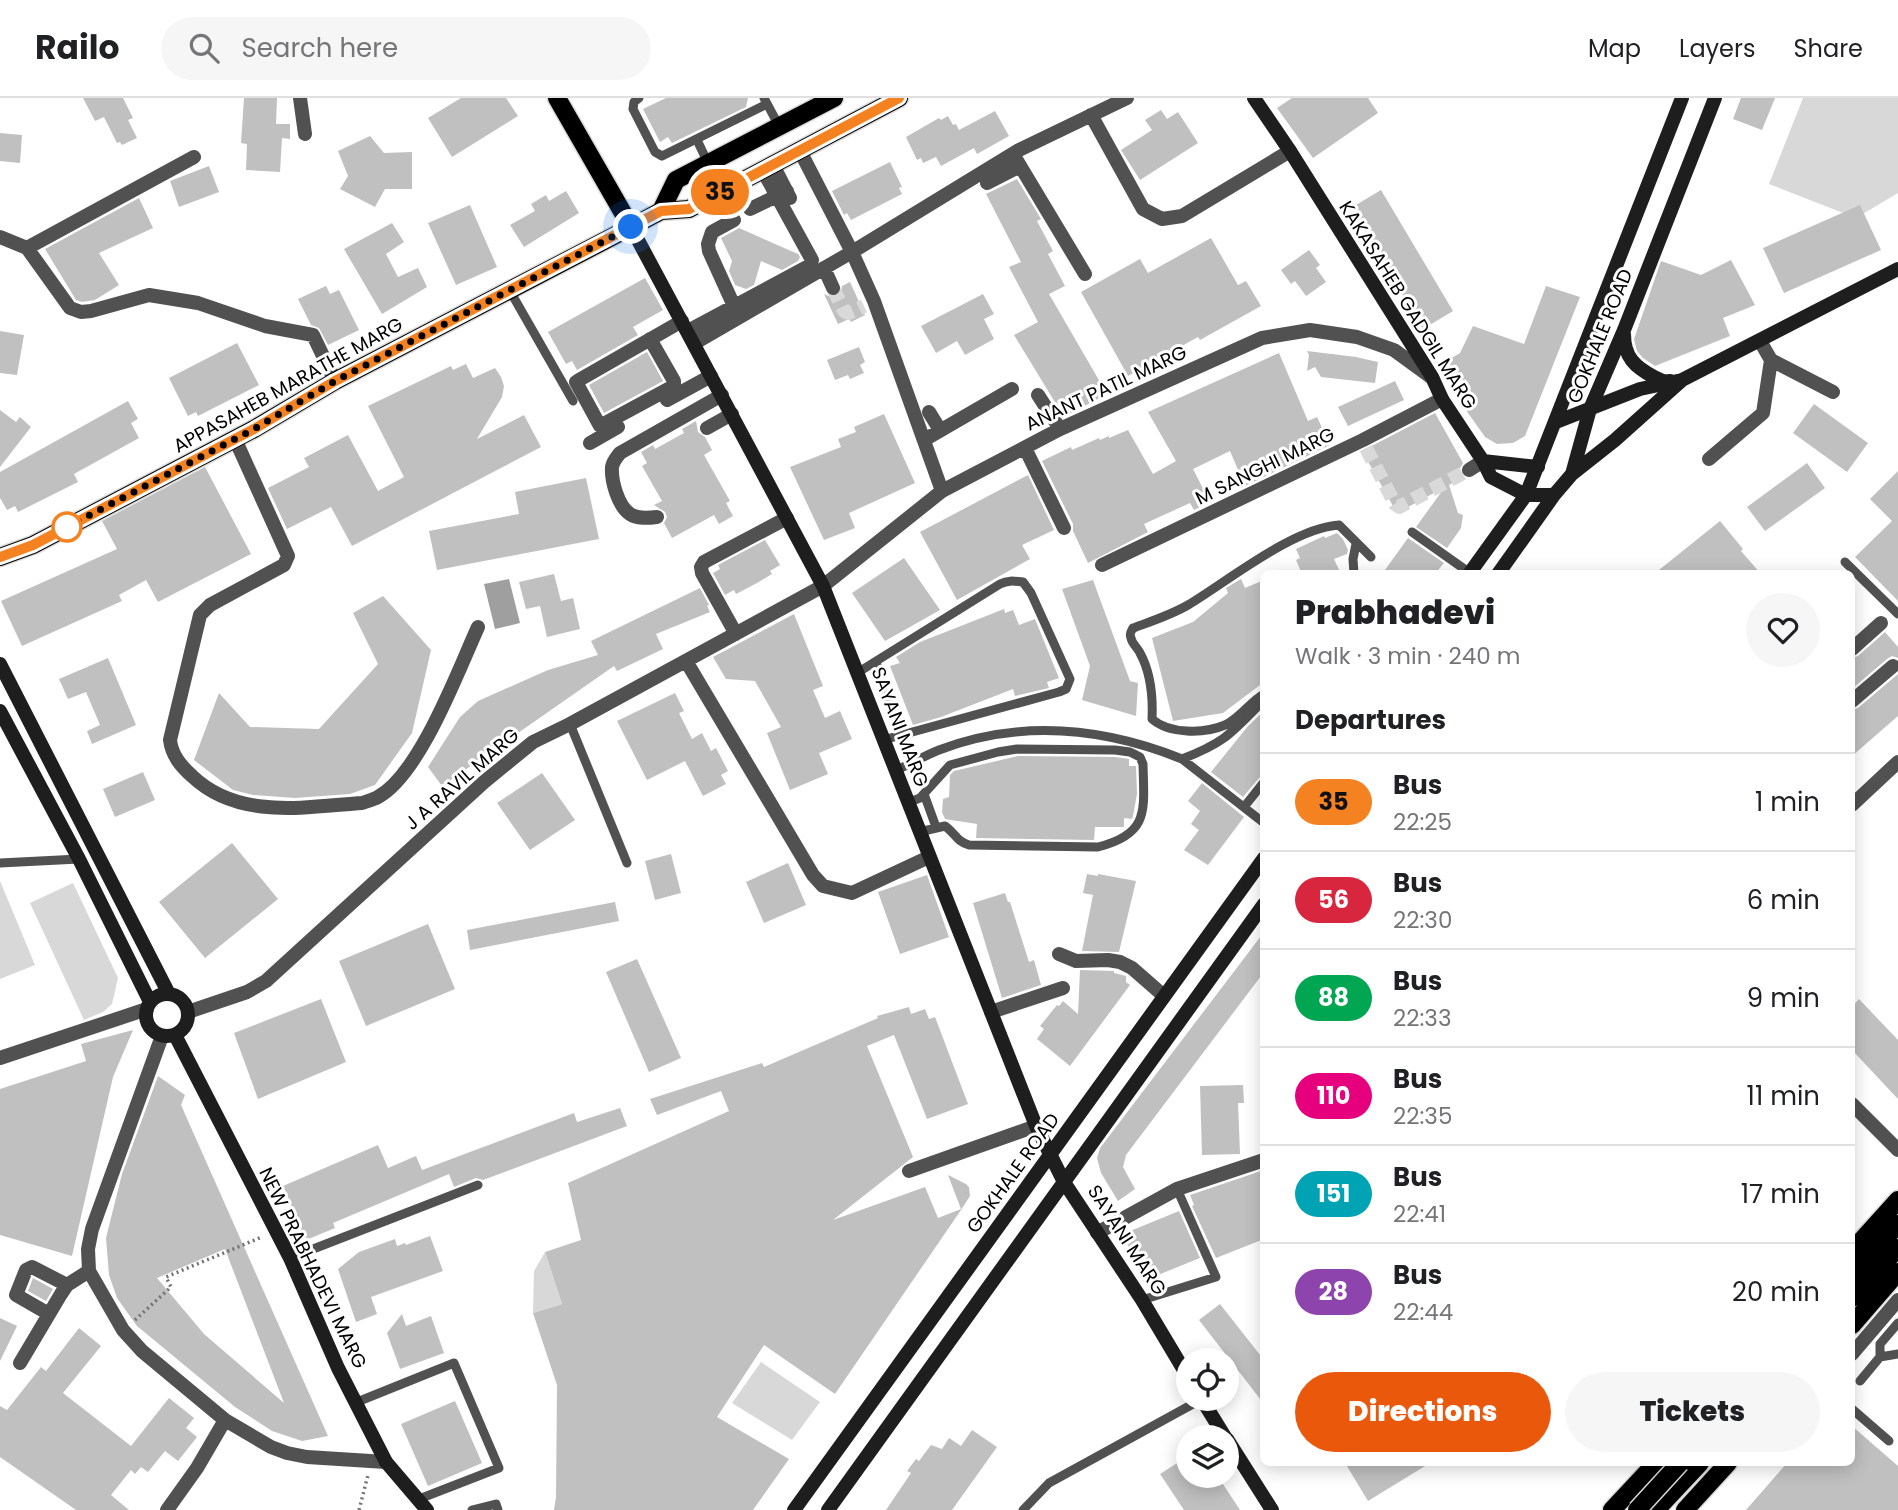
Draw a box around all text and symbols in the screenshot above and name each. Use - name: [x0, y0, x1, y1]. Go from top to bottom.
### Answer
- search box: [161, 17, 651, 80]
- text: Railo: [35, 24, 119, 71]
- icon: search: [185, 29, 223, 67]
- text: Search here: [241, 30, 398, 66]
- text: Map: [1588, 32, 1641, 65]
- text: Layers: [1679, 32, 1755, 65]
- text: Share: [1793, 32, 1863, 65]
- line badge: 35: [688, 169, 752, 215]
- text: 35: [705, 175, 735, 208]
- street label: KAKASAHEB GADGIL MARG: [1333, 196, 1483, 414]
- your location: [613, 209, 648, 244]
- street label: GOKHALE ROAD: [1561, 265, 1639, 407]
- street label: APPASAHEB MARATHE MARG: [168, 311, 408, 459]
- street label: ANANT PATIL MARG: [1021, 339, 1191, 437]
- street label: M SANGHI MARG: [1191, 421, 1339, 511]
- unlabelled marker: [52, 512, 82, 542]
- text: Prabhadevi: [1295, 589, 1495, 636]
- button: heart: [1746, 593, 1820, 667]
- text: Walk · 3 min · 240 m: [1295, 640, 1521, 672]
- street label: SAYANI MARG: [865, 663, 935, 791]
- text: Departures: [1295, 702, 1446, 738]
- street label: J A RAVIL MARG: [399, 722, 525, 836]
- text: Bus: [1393, 767, 1442, 803]
- text: 1 min: [1755, 784, 1820, 820]
- text: 35: [1318, 785, 1349, 818]
- text: 22:25: [1393, 806, 1452, 838]
- text: Bus: [1393, 865, 1442, 901]
- text: 6 min: [1747, 882, 1820, 918]
- text: 56: [1318, 883, 1349, 916]
- text: 22:30: [1393, 904, 1452, 936]
- text: Bus: [1393, 963, 1442, 999]
- text: 9 min: [1747, 980, 1820, 1016]
- text: 88: [1318, 981, 1349, 1014]
- text: 22:33: [1393, 1002, 1451, 1034]
- text: Bus: [1393, 1061, 1442, 1097]
- text: 11 min: [1747, 1078, 1820, 1114]
- text: 110: [1317, 1079, 1350, 1112]
- text: 22:35: [1393, 1100, 1452, 1132]
- street label: GOKHALE ROAD: [960, 1107, 1066, 1239]
- text: Bus: [1393, 1159, 1442, 1195]
- street label: NEW PRABHADEVI MARG: [252, 1163, 374, 1373]
- text: 17 min: [1741, 1176, 1820, 1212]
- text: 151: [1317, 1177, 1350, 1210]
- street label: SAYANI MARG: [1081, 1180, 1173, 1300]
- text: 22:41: [1393, 1198, 1446, 1230]
- text: Bus: [1393, 1257, 1442, 1293]
- text: 20 min: [1732, 1274, 1820, 1310]
- text: 28: [1319, 1275, 1348, 1308]
- text: 22:44: [1393, 1296, 1453, 1328]
- map controls: [1176, 1348, 1239, 1488]
- button: locate: [1176, 1348, 1239, 1411]
- button: Directions: [1295, 1372, 1551, 1452]
- button: Tickets: [1565, 1372, 1820, 1452]
- button: layers: [1176, 1425, 1239, 1488]

